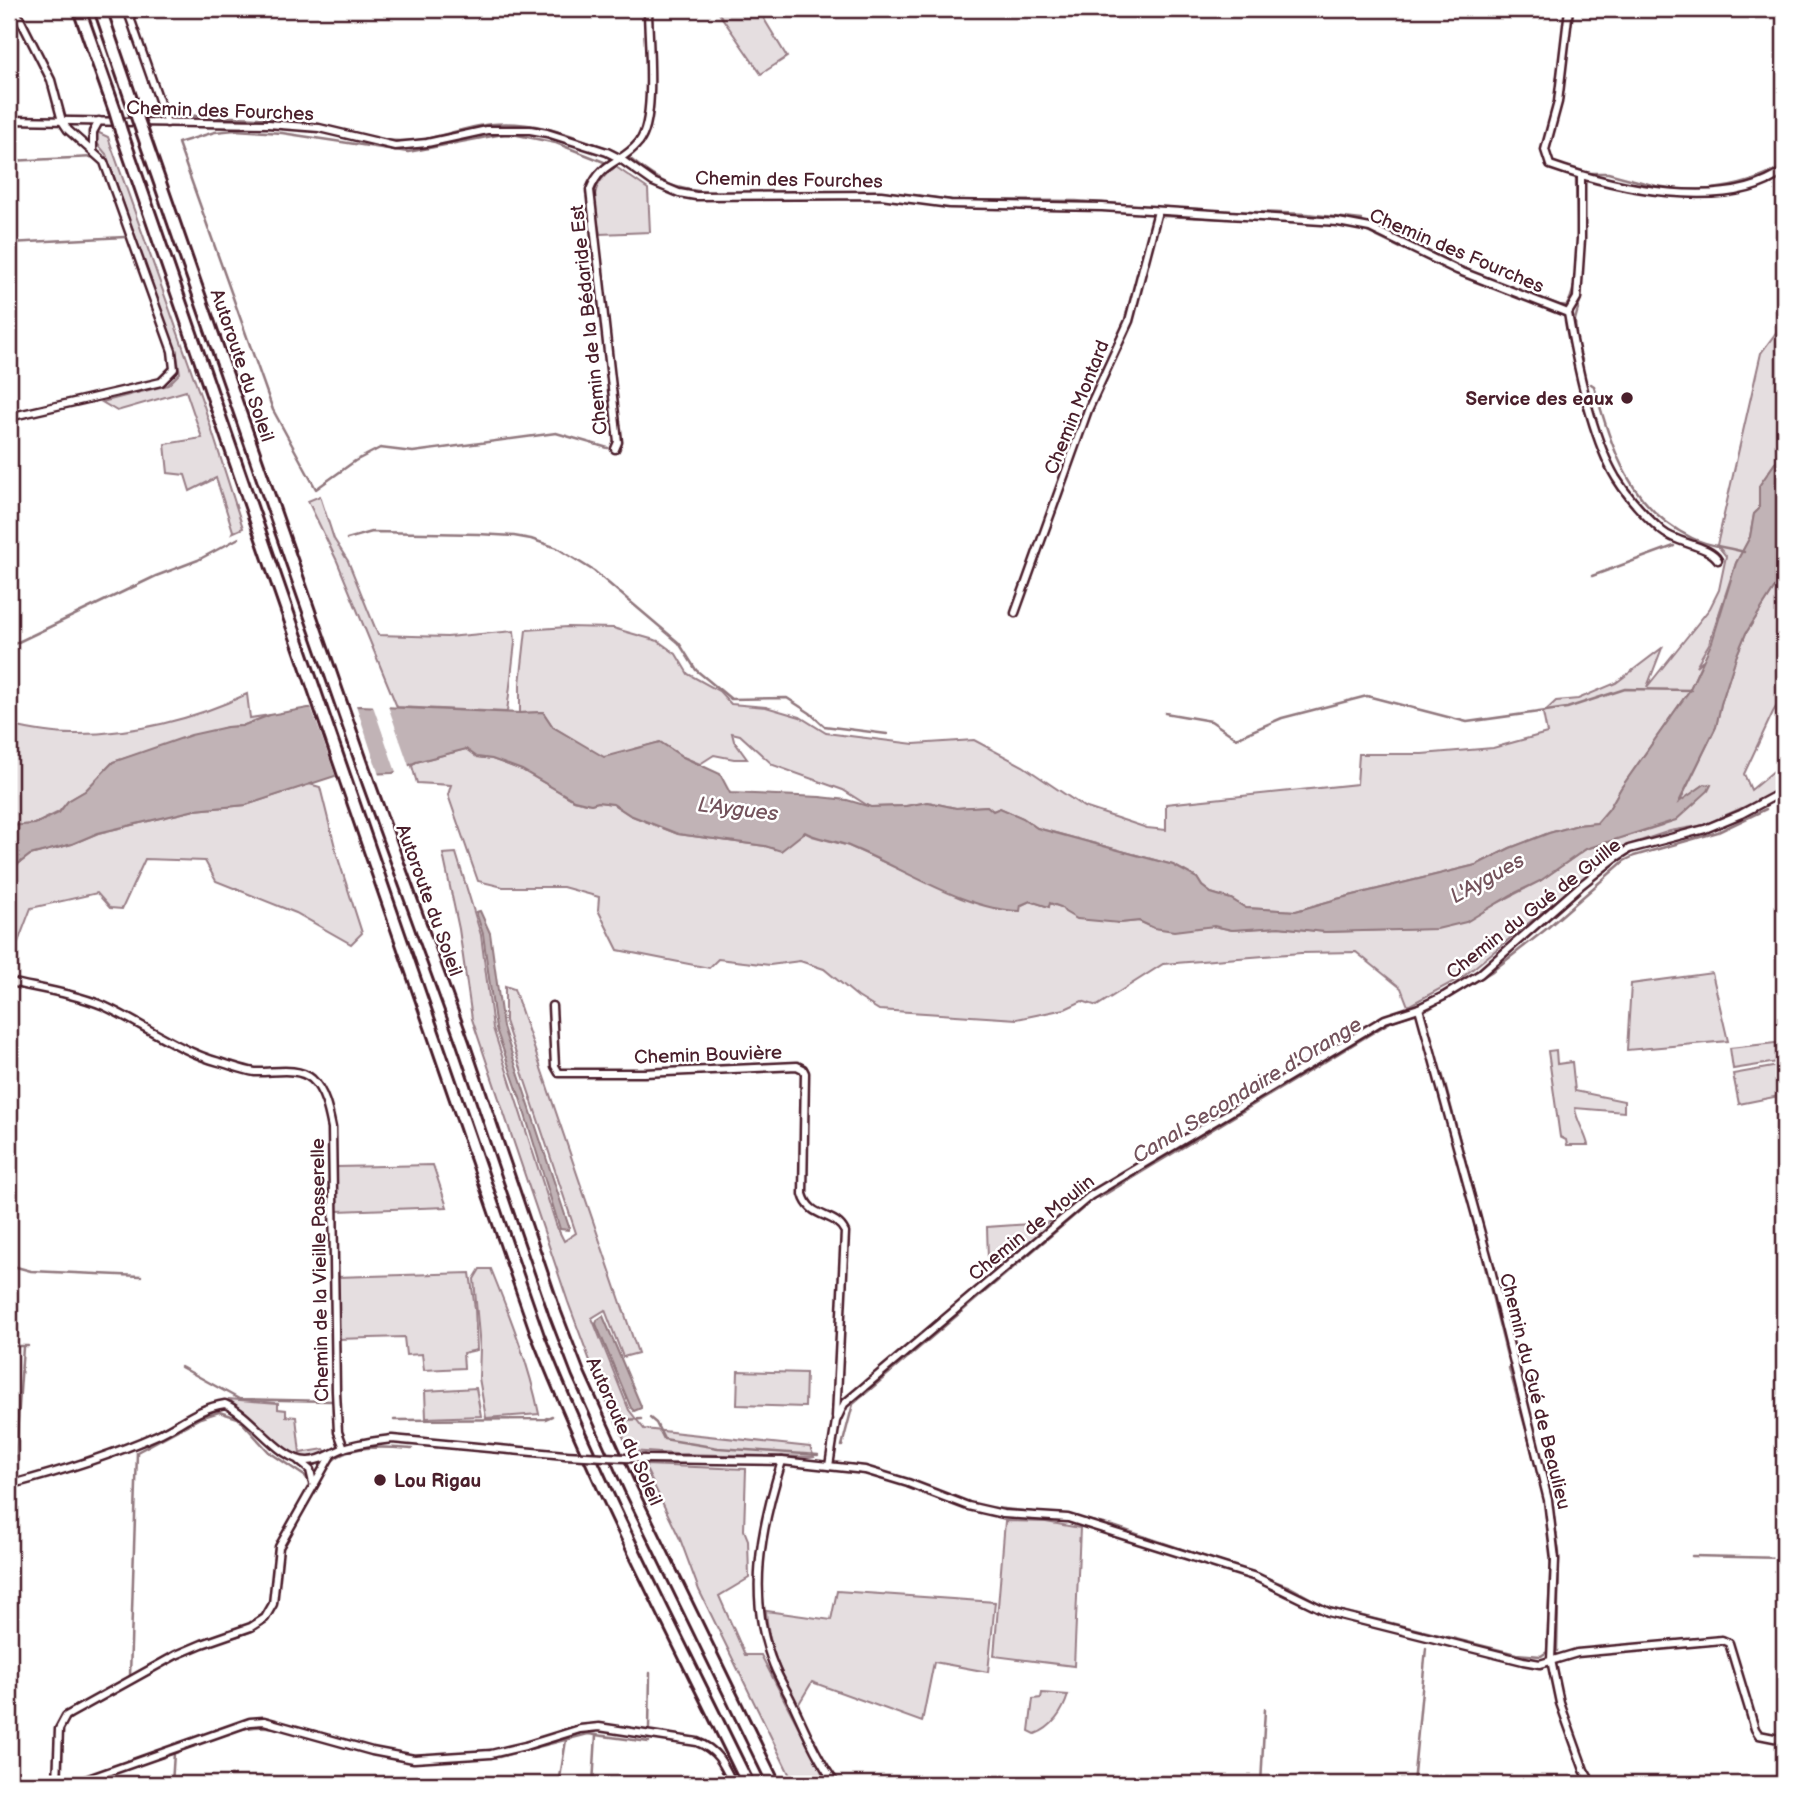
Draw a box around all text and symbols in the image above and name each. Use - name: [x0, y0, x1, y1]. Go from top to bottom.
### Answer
- street label: Chemin des Fourches: [126, 97, 314, 126]
- street label: Chemin des Fourches: [695, 167, 883, 194]
- street label: Chemin de la Bédaride Est: [566, 204, 613, 436]
- street label: Chemin des Fourches: [1366, 204, 1547, 299]
- street label: Autoroute du Soleil: [205, 286, 278, 445]
- street label: Chemin Montard: [1040, 337, 1115, 478]
- place label: Service des eaux: [1465, 388, 1614, 411]
- marker: Service des eaux: [1619, 390, 1635, 406]
- water label: L'Aygues: [696, 792, 780, 827]
- street label: Autoroute du Soleil: [390, 821, 467, 980]
- street label: Chemin du Gué de Guille: [1442, 834, 1626, 985]
- water label: L'Aygues: [1446, 848, 1529, 909]
- water label: Canal Secondaire d'Orange: [1128, 1012, 1367, 1169]
- street label: Chemin Bouvière: [634, 1041, 783, 1070]
- street label: Chemin de la Vieille Passerelle: [307, 1138, 334, 1402]
- street label: Chemin de Moulin: [964, 1170, 1100, 1286]
- street label: Chemin du Gué de Beaulieu: [1494, 1271, 1575, 1512]
- street label: Autoroute du Soleil: [581, 1354, 667, 1509]
- place label: Lou Rigau: [394, 1470, 481, 1493]
- marker: Lou Rigau: [372, 1472, 388, 1488]

